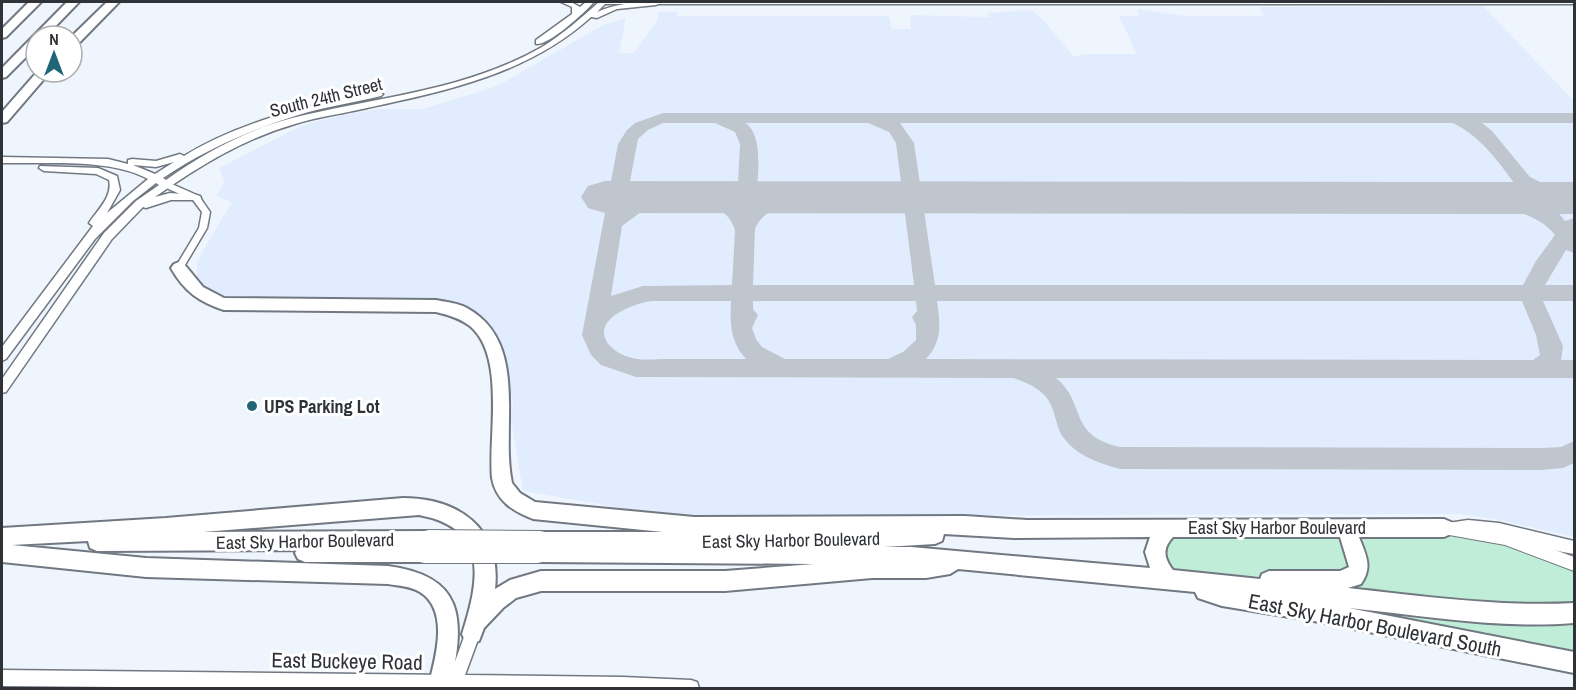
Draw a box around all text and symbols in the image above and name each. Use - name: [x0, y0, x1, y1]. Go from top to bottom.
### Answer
- north arrow: [24, 24, 84, 84]
- text: N: [49, 28, 59, 50]
- street label: South 24th Street: [267, 71, 385, 123]
- place label: UPS Parking Lot: [264, 394, 380, 419]
- marker: UPS Parking Lot: [245, 399, 259, 413]
- street label: East Sky Harbor Boulevard: [1188, 515, 1366, 540]
- street label: East Sky Harbor Boulevard: [702, 526, 880, 554]
- street label: East Sky Harbor Boulevard: [216, 527, 394, 555]
- street label: East Sky Harbor Boulevard South: [1246, 586, 1504, 664]
- street label: East Buckeye Road: [271, 645, 423, 677]

